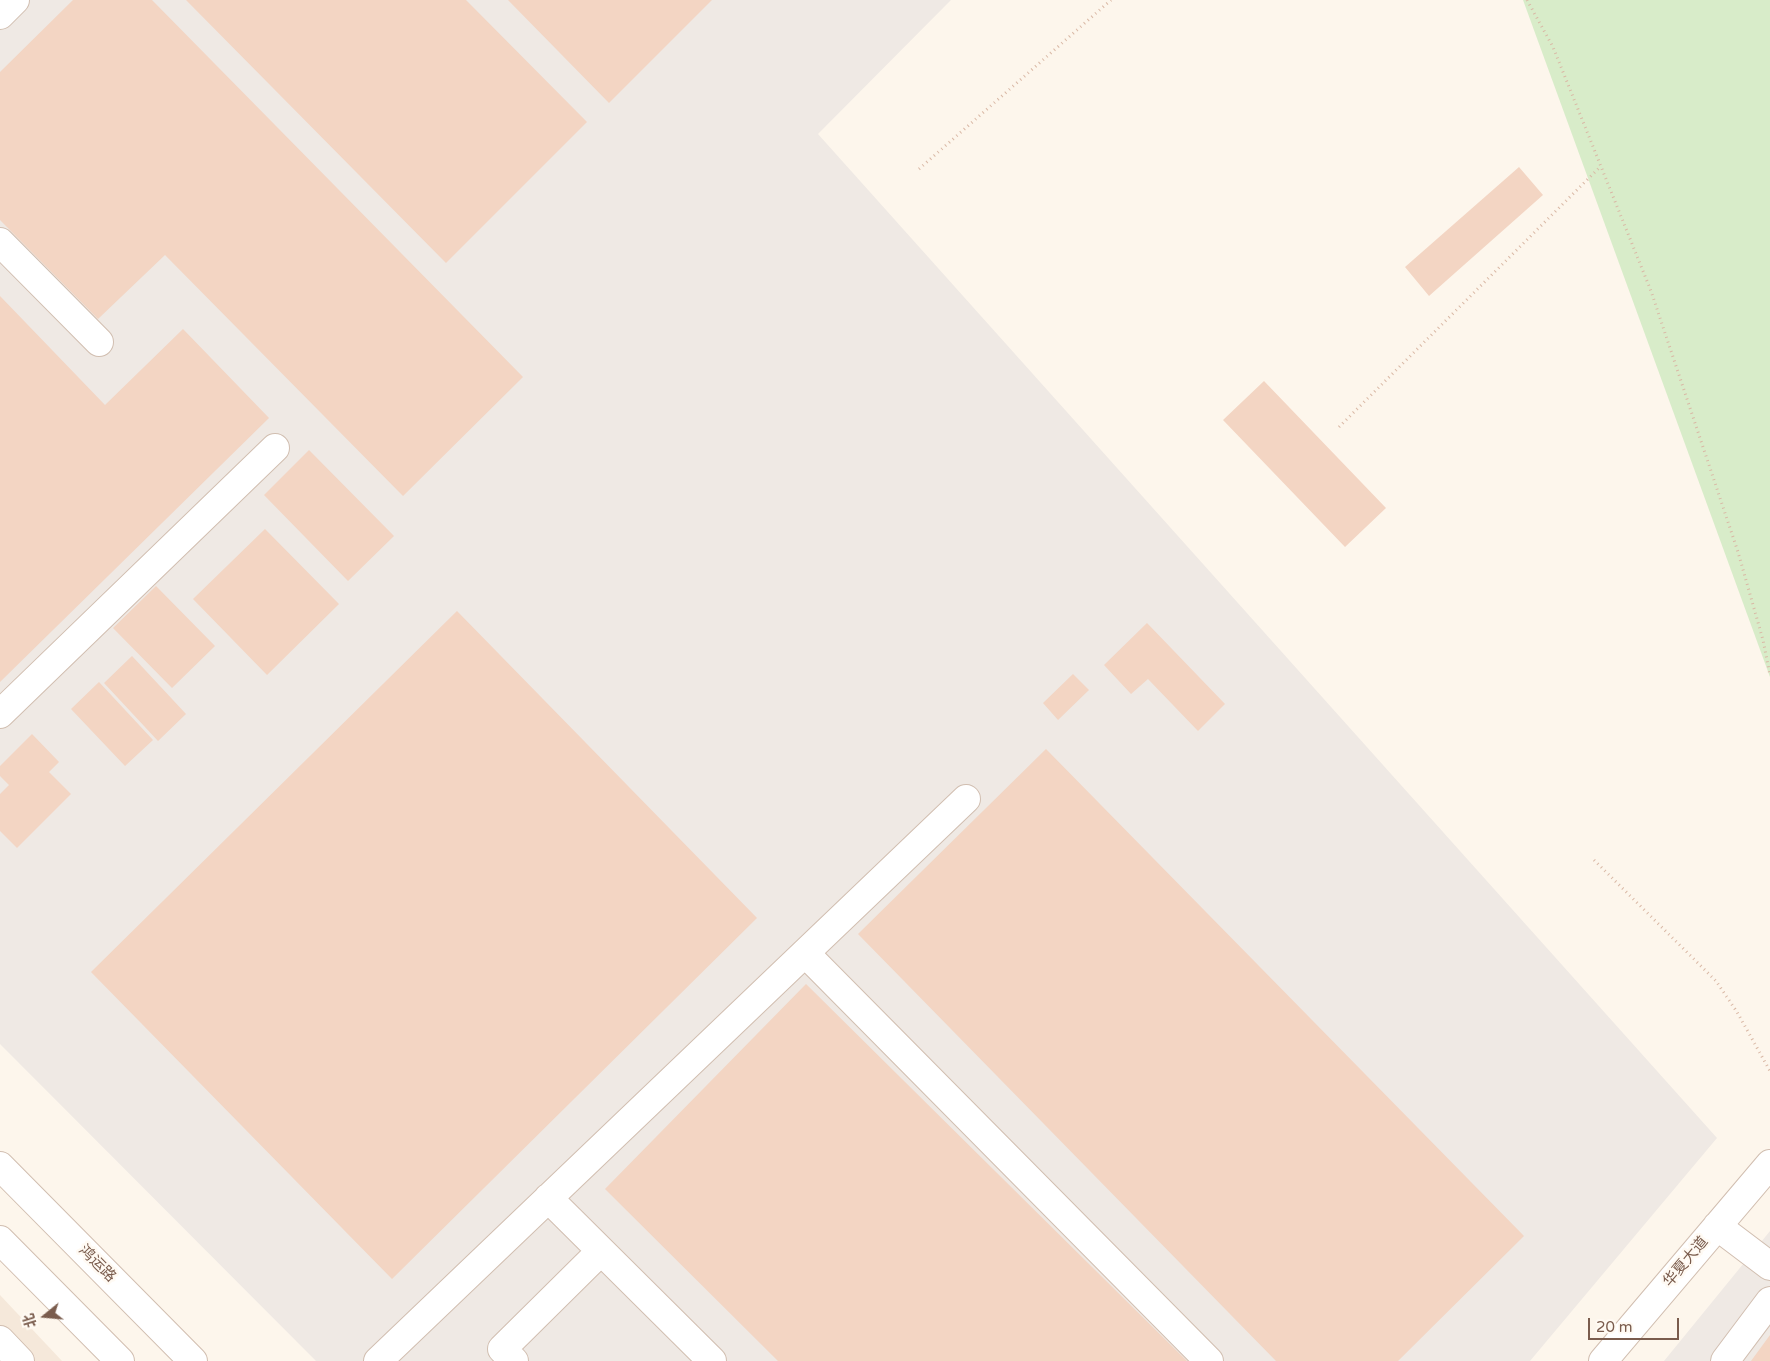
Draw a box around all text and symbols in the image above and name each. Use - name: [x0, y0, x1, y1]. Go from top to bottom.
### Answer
- street label: 华夏大道: [1660, 1233, 1712, 1291]
- street label: 鸿运路: [75, 1242, 119, 1286]
- north arrow: [20, 1291, 70, 1341]
- scale bar: [1590, 1308, 1681, 1340]
- text: 北: [20, 1311, 40, 1330]
- text: 20 m: [1596, 1318, 1633, 1336]

